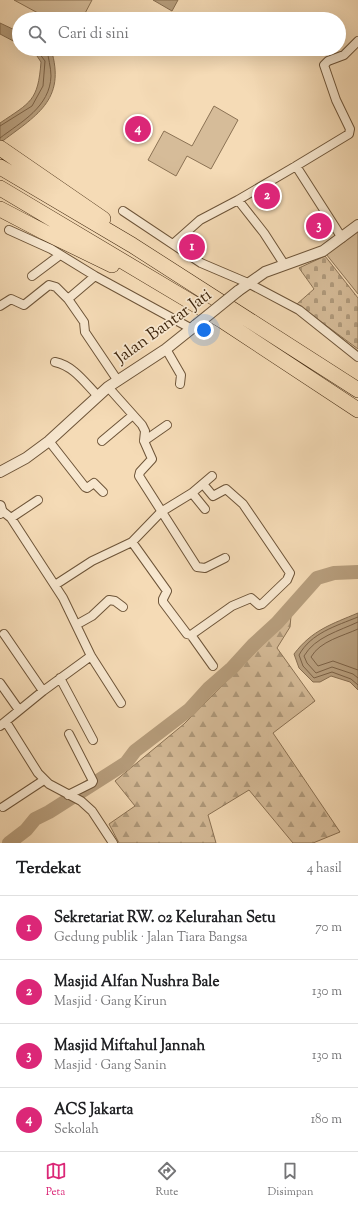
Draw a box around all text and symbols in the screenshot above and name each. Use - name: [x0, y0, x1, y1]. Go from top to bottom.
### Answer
- search box: [12, 12, 346, 56]
- icon: search: [26, 23, 48, 45]
- text: Cari di sini: [58, 24, 129, 45]
- pin: 4: [125, 114, 151, 144]
- pin: 2: [254, 181, 280, 211]
- pin: 3: [306, 211, 332, 241]
- pin: 1: [179, 232, 205, 262]
- street label: Jalan Bantar Jati: [110, 284, 217, 371]
- your location: [194, 320, 214, 340]
- text: Terdekat: [16, 857, 81, 881]
- text: 4 hasil: [307, 860, 342, 878]
- text: Sekretariat RW. 02 Kelurahan Setu: [54, 908, 276, 929]
- text: 1: [27, 919, 31, 937]
- text: 70 m: [315, 919, 342, 937]
- text: Gedung publik · Jalan Tiara Bangsa: [54, 929, 248, 947]
- text: Masjid Alfan Nushra Bale: [54, 972, 219, 993]
- text: 2: [26, 983, 32, 1001]
- text: 130 m: [312, 983, 342, 1001]
- text: Masjid · Gang Kirun: [54, 993, 167, 1011]
- text: Masjid Miftahul Jannah: [54, 1036, 205, 1057]
- text: 3: [26, 1047, 32, 1065]
- text: 130 m: [312, 1047, 342, 1065]
- text: Masjid · Gang Sanin: [54, 1057, 167, 1075]
- text: ACS Jakarta: [54, 1100, 134, 1121]
- text: 4: [26, 1111, 32, 1129]
- text: 180 m: [311, 1111, 342, 1129]
- text: Sekolah: [54, 1121, 99, 1139]
- tab: Peta: [45, 1160, 67, 1200]
- tab: Rute: [156, 1160, 178, 1200]
- tab: Disimpan: [268, 1160, 313, 1200]

